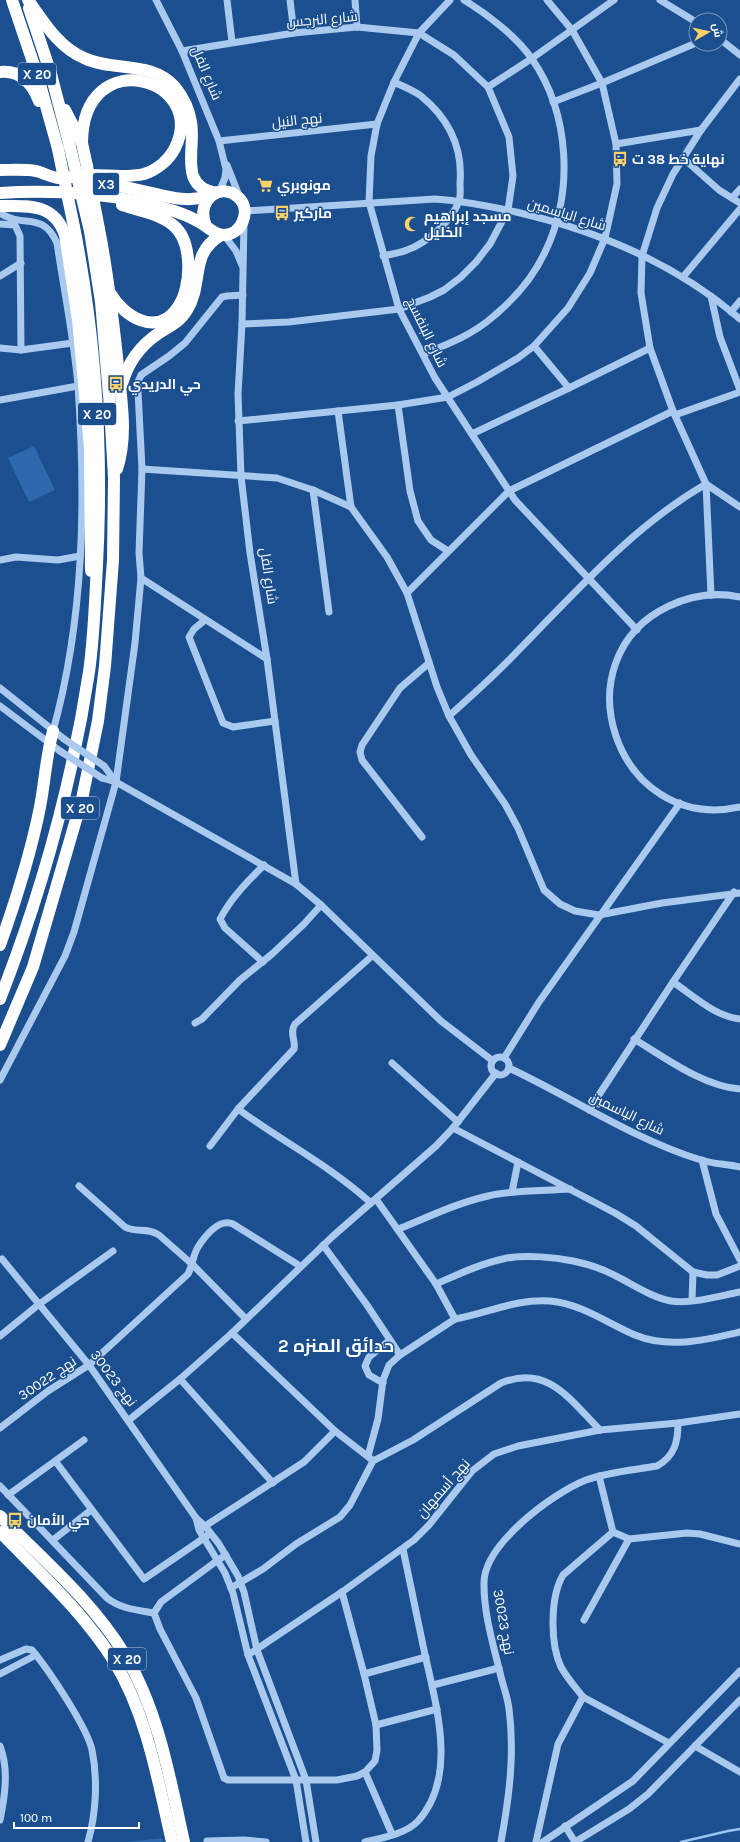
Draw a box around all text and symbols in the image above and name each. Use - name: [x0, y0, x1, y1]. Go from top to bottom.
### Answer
- street label: شارع النرجس: [286, 8, 358, 31]
- north arrow: [688, 12, 728, 52]
- text: ش: [710, 23, 725, 39]
- street label: شارع الفل: [188, 44, 225, 103]
- road number: X 20: [18, 63, 56, 85]
- street label: نهج النيل: [271, 109, 323, 132]
- bus stop icon: نهاية خط 38 ت: [611, 150, 629, 168]
- place label: نهاية خط 38 ت: [632, 151, 725, 168]
- road number: X3: [93, 173, 119, 195]
- supermarket icon: مونوبري: [256, 176, 274, 194]
- place label: مونوبري: [277, 177, 331, 196]
- street label: شارع الياسمين: [526, 194, 608, 234]
- bus stop icon: ماركير: [273, 204, 291, 222]
- place label: ماركير: [293, 205, 332, 222]
- place label: مسجد إبراهيم الخليل: [424, 208, 512, 241]
- mosque icon: مسجد إبراهيم الخليل: [403, 215, 421, 233]
- street label: شارع البنفسج: [402, 294, 451, 370]
- bus stop icon: حي الدريدي: [107, 375, 125, 393]
- place label: حي الدريدي: [128, 376, 201, 396]
- road number: X 20: [78, 403, 116, 425]
- street label: شارع الفل: [256, 547, 281, 605]
- road number: X 20: [61, 797, 99, 819]
- street label: شارع الياسمين: [587, 1088, 667, 1139]
- district label: حدائق المنزه 2: [278, 1335, 394, 1357]
- street label: نهج 30023: [87, 1347, 140, 1410]
- street label: نهج 30022: [15, 1353, 79, 1404]
- street label: نهج أسمهان: [412, 1455, 474, 1521]
- bus stop icon: حي الأمان: [6, 1511, 24, 1529]
- place label: حي الأمان: [27, 1512, 90, 1532]
- street label: نهج 30023: [489, 1588, 518, 1656]
- road number: X 20: [108, 1648, 146, 1670]
- scale bar: [14, 1804, 139, 1830]
- text: 100 m: [20, 1811, 52, 1825]

